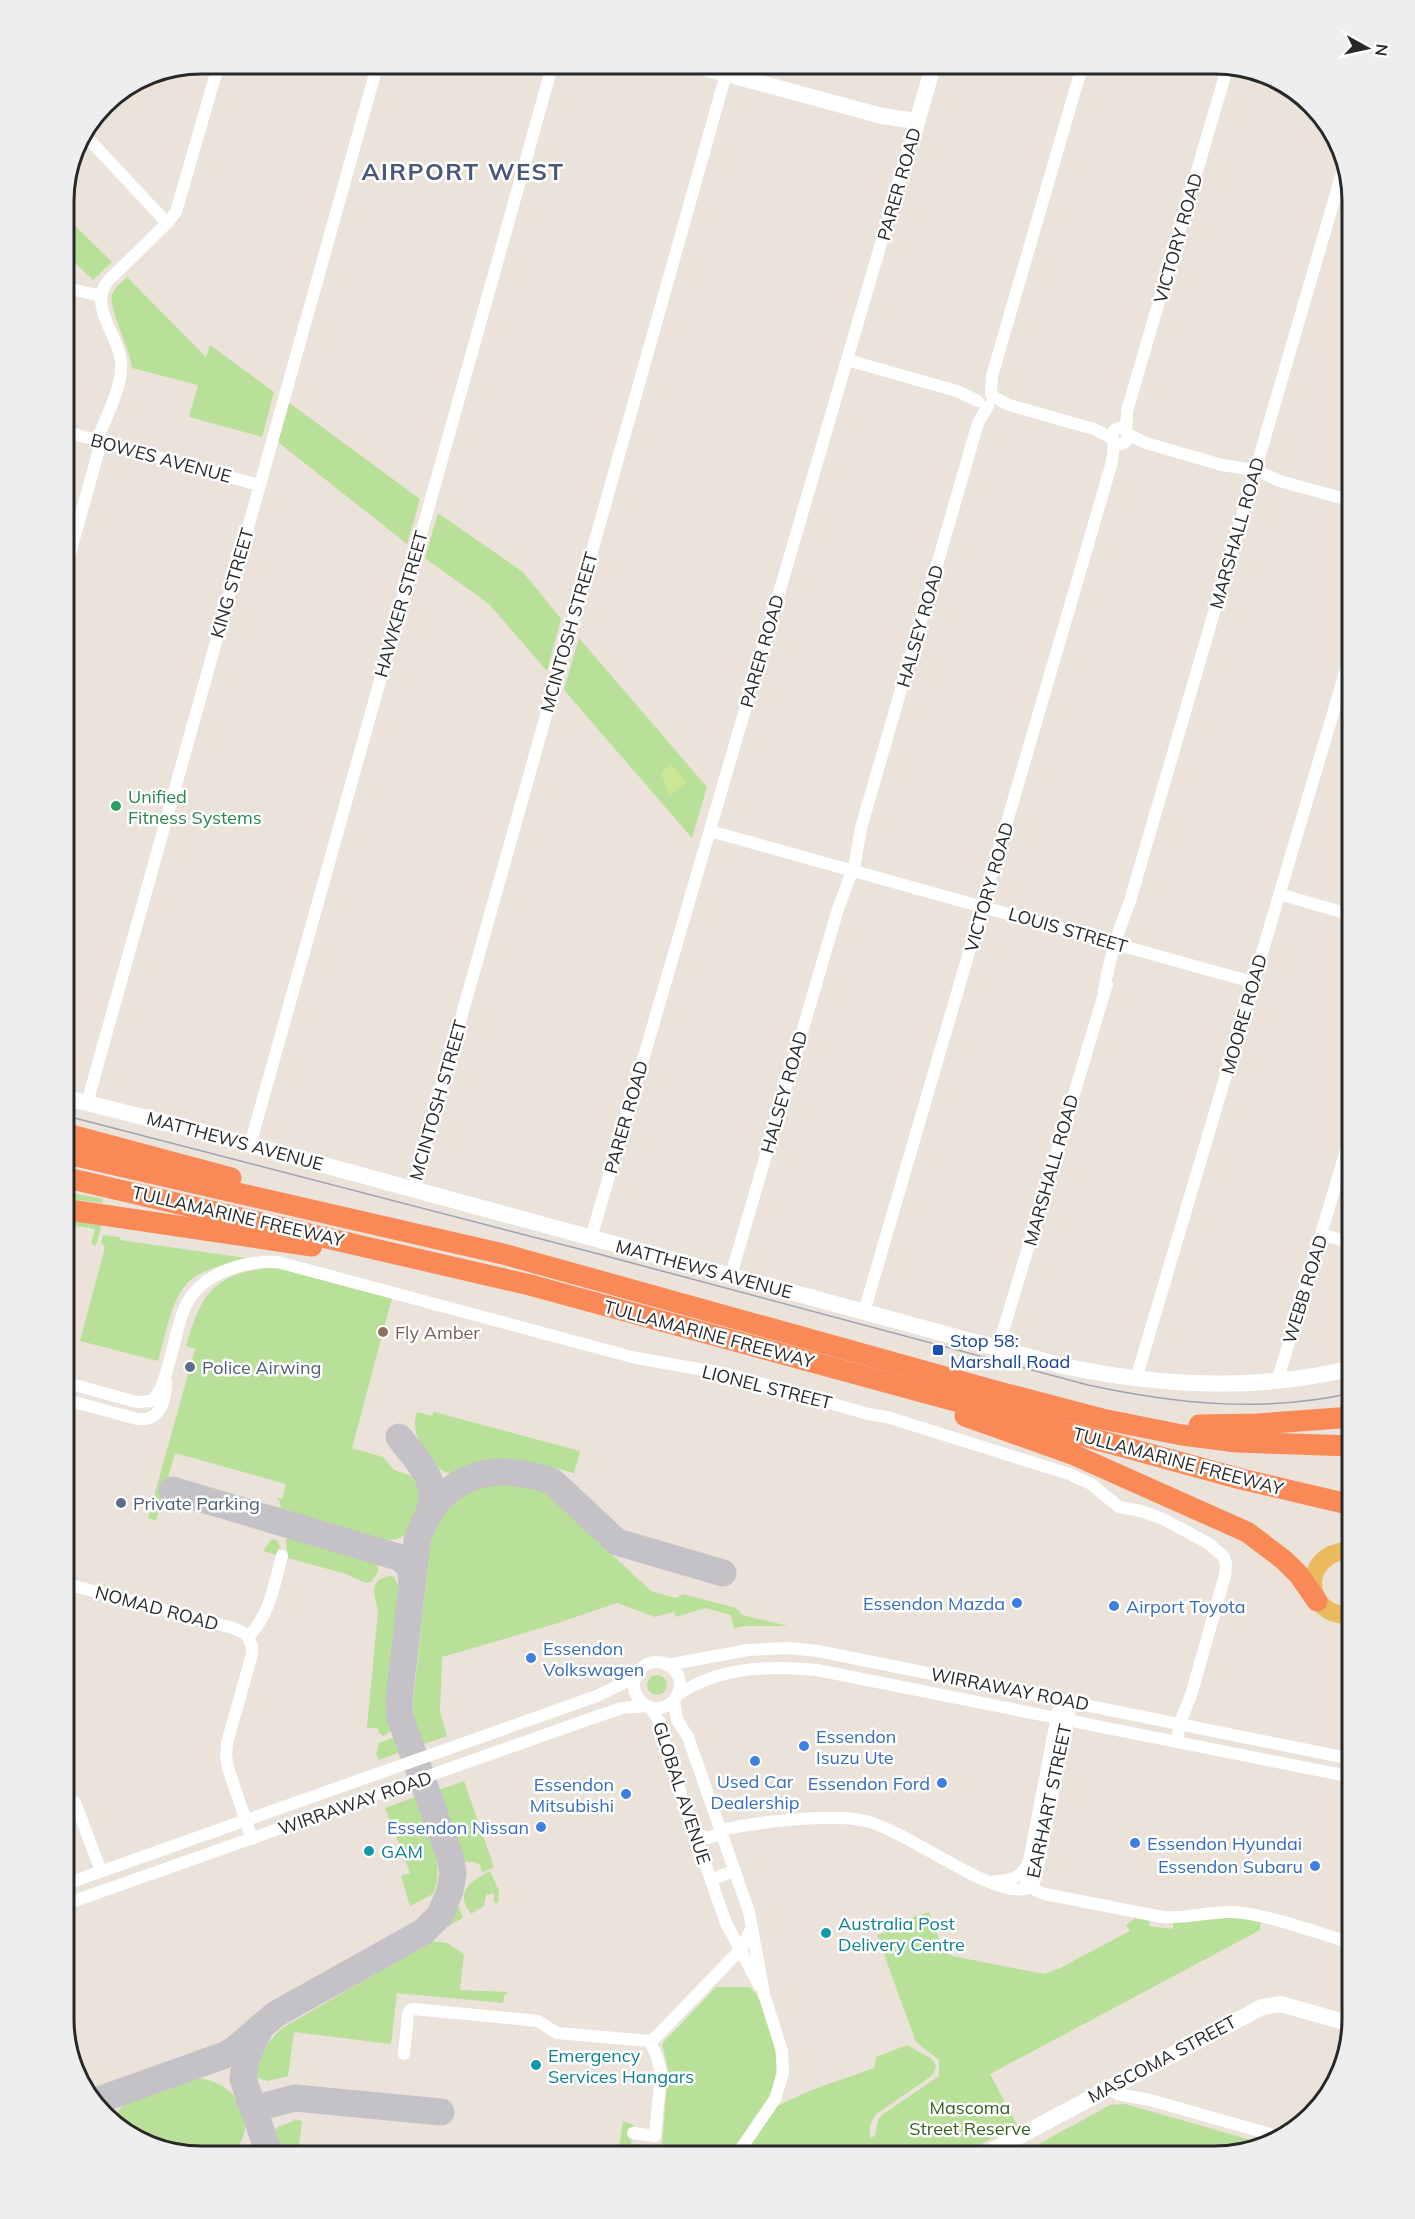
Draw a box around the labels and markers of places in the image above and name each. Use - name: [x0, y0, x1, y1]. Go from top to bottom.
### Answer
- place label: Unified Fitness Systems: [128, 785, 262, 829]
- marker: Unified Fitness Systems: [109, 799, 123, 813]
- place label: Fly Amber: [395, 1321, 480, 1344]
- marker: Fly Amber: [376, 1325, 390, 1339]
- place label: Stop 58: Marshall Road: [950, 1329, 1070, 1373]
- marker: Stop 58: Marshall Road: [931, 1343, 945, 1357]
- place label: Police Airwing: [202, 1356, 321, 1379]
- marker: Police Airwing: [183, 1360, 197, 1374]
- place label: Private Parking: [133, 1492, 260, 1515]
- marker: Private Parking: [114, 1496, 128, 1510]
- place label: Essendon Mazda: [863, 1592, 1005, 1615]
- place label: Airport Toyota: [1126, 1595, 1246, 1618]
- marker: Essendon Mazda: [1010, 1596, 1024, 1610]
- marker: Airport Toyota: [1107, 1599, 1121, 1613]
- place label: Essendon Volkswagen: [543, 1637, 644, 1681]
- marker: Essendon Volkswagen: [524, 1651, 538, 1665]
- place label: Essendon Isuzu Ute: [816, 1725, 896, 1769]
- marker: Essendon Isuzu Ute: [797, 1739, 811, 1753]
- marker: Used Car Dealership: [748, 1754, 762, 1768]
- place label: Used Car Dealership: [710, 1770, 800, 1814]
- place label: Essendon Ford: [808, 1772, 930, 1795]
- place label: Essendon Mitsubishi: [530, 1773, 614, 1817]
- marker: Essendon Ford: [935, 1776, 949, 1790]
- marker: Essendon Mitsubishi: [619, 1787, 633, 1801]
- place label: Essendon Nissan: [387, 1816, 529, 1839]
- marker: Essendon Nissan: [534, 1820, 548, 1834]
- place label: Essendon Hyundai: [1147, 1832, 1302, 1855]
- marker: Essendon Hyundai: [1128, 1836, 1142, 1850]
- place label: GAM: [381, 1840, 423, 1863]
- marker: GAM: [362, 1844, 376, 1858]
- place label: Essendon Subaru: [1158, 1855, 1303, 1878]
- marker: Essendon Subaru: [1308, 1859, 1322, 1873]
- place label: Australia Post Delivery Centre: [838, 1912, 965, 1956]
- marker: Australia Post Delivery Centre: [819, 1926, 833, 1940]
- place label: Emergency Services Hangars: [548, 2044, 694, 2088]
- marker: Emergency Services Hangars: [529, 2058, 543, 2072]

